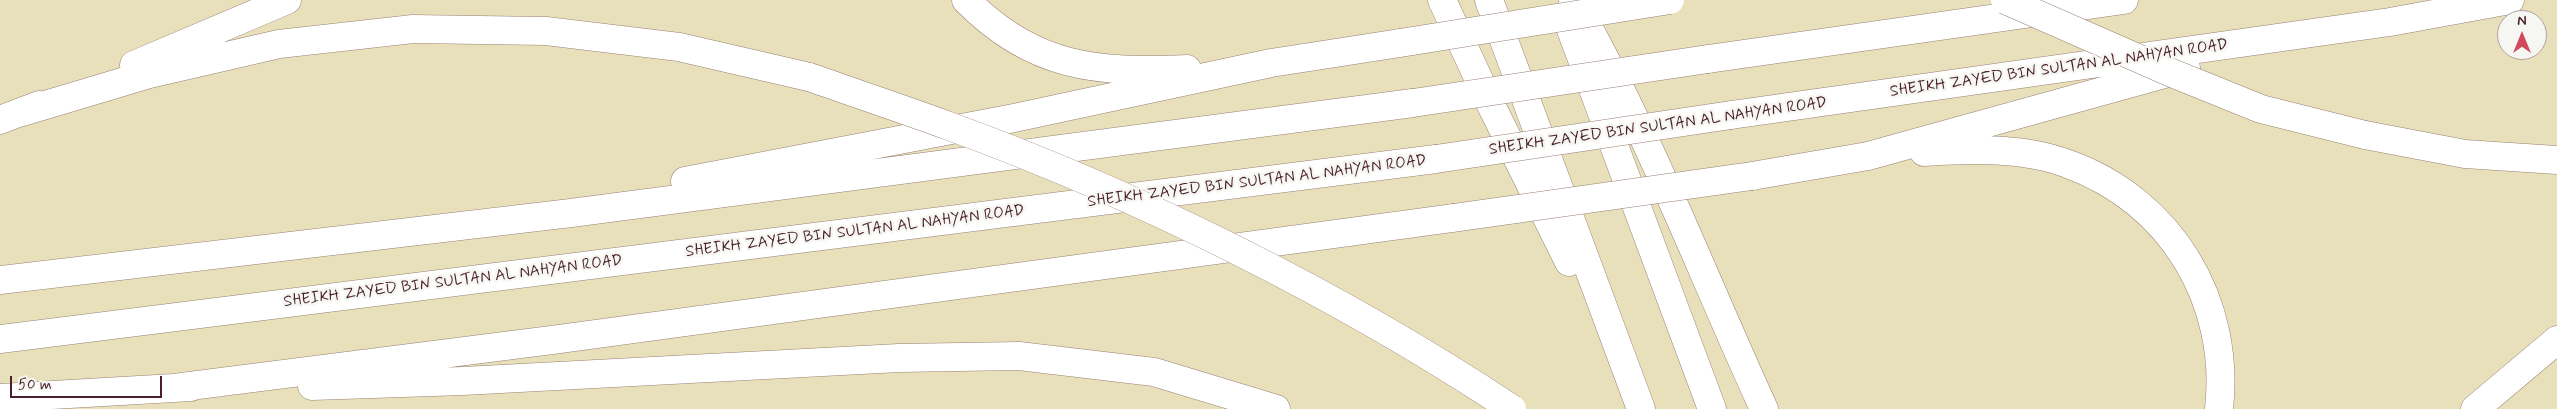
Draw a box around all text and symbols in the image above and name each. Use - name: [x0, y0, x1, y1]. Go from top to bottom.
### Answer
- north arrow: [2497, 10, 2547, 60]
- text: N: [2517, 12, 2527, 30]
- street label: SHEIKH ZAYED BIN SULTAN AL NAHYAN ROAD: [1889, 36, 2229, 102]
- street label: SHEIKH ZAYED BIN SULTAN AL NAHYAN ROAD: [1488, 94, 1828, 160]
- street label: SHEIKH ZAYED BIN SULTAN AL NAHYAN ROAD: [1087, 152, 1427, 212]
- street label: SHEIKH ZAYED BIN SULTAN AL NAHYAN ROAD: [685, 202, 1025, 262]
- street label: SHEIKH ZAYED BIN SULTAN AL NAHYAN ROAD: [283, 252, 623, 312]
- scale bar: [12, 366, 165, 398]
- text: 50 m: [18, 375, 52, 395]

